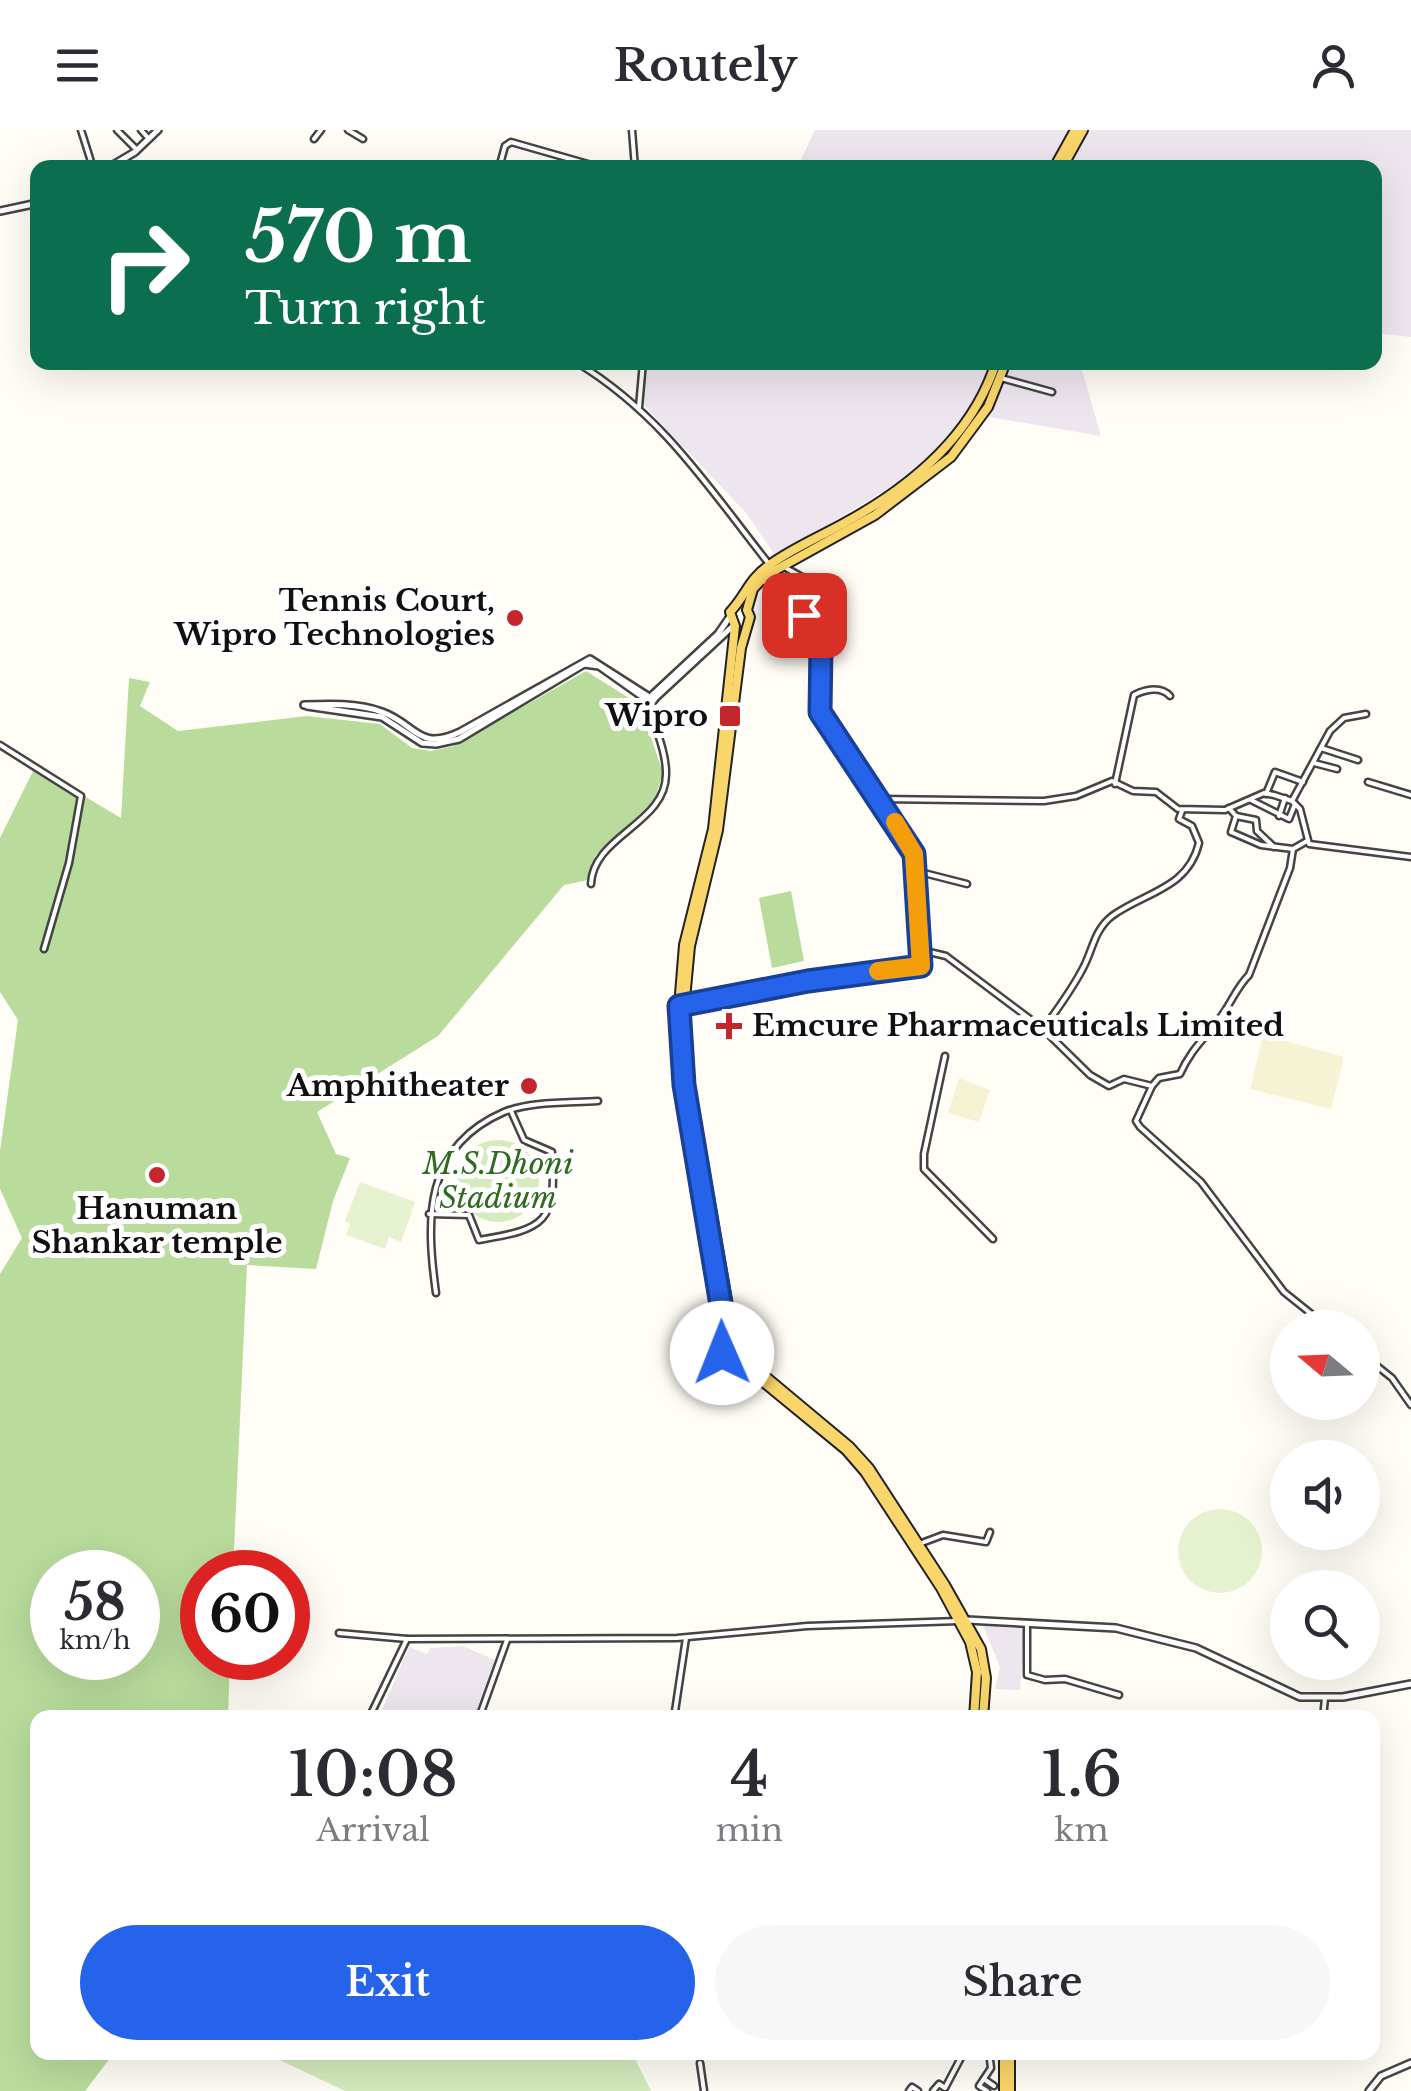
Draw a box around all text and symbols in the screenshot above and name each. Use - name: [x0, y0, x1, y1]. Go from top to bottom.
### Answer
- text: Routely: [613, 37, 798, 93]
- icon: menu: [50, 38, 105, 93]
- icon: person: [1306, 38, 1361, 93]
- text: 570 m: [245, 194, 472, 281]
- icon: right: [80, 200, 210, 330]
- text: Turn right: [245, 280, 486, 336]
- pin: [762, 573, 847, 658]
- place label: Tennis Court, Wipro Technologies: [173, 582, 495, 653]
- icon: arrive: [777, 588, 832, 643]
- marker: Tennis Court, Wipro Technologies: [504, 607, 526, 629]
- place label: Wipro: [604, 697, 708, 734]
- marker: Wipro: [717, 703, 743, 729]
- place label: Emcure Pharmaceuticals Limited: [752, 1007, 1284, 1044]
- marker: Emcure Pharmaceuticals Limited: [716, 1013, 742, 1039]
- place label: Amphitheater: [286, 1067, 509, 1104]
- marker: Amphitheater: [518, 1075, 540, 1097]
- park label: M.S.Dhoni Stadium: [422, 1145, 574, 1216]
- marker: Hanuman Shankar temple: [146, 1164, 168, 1186]
- place label: Hanuman Shankar temple: [31, 1190, 283, 1261]
- position arrow: [670, 1301, 774, 1405]
- north arrow: [1270, 1310, 1380, 1420]
- map controls: [1270, 1310, 1380, 1680]
- button: sound: [1270, 1440, 1380, 1550]
- speed limit sign: 60: [180, 1550, 310, 1680]
- button: search: [1270, 1570, 1380, 1680]
- text: 58: [64, 1571, 126, 1634]
- text: km/h: [60, 1625, 130, 1656]
- text: 10:08: [288, 1738, 458, 1812]
- text: 4: [730, 1738, 769, 1812]
- text: 1.6: [1041, 1738, 1122, 1812]
- text: Arrival: [316, 1810, 430, 1850]
- text: min: [716, 1810, 783, 1850]
- text: km: [1054, 1810, 1109, 1850]
- button: Exit: [80, 1925, 695, 2040]
- button: Share: [715, 1925, 1330, 2040]

